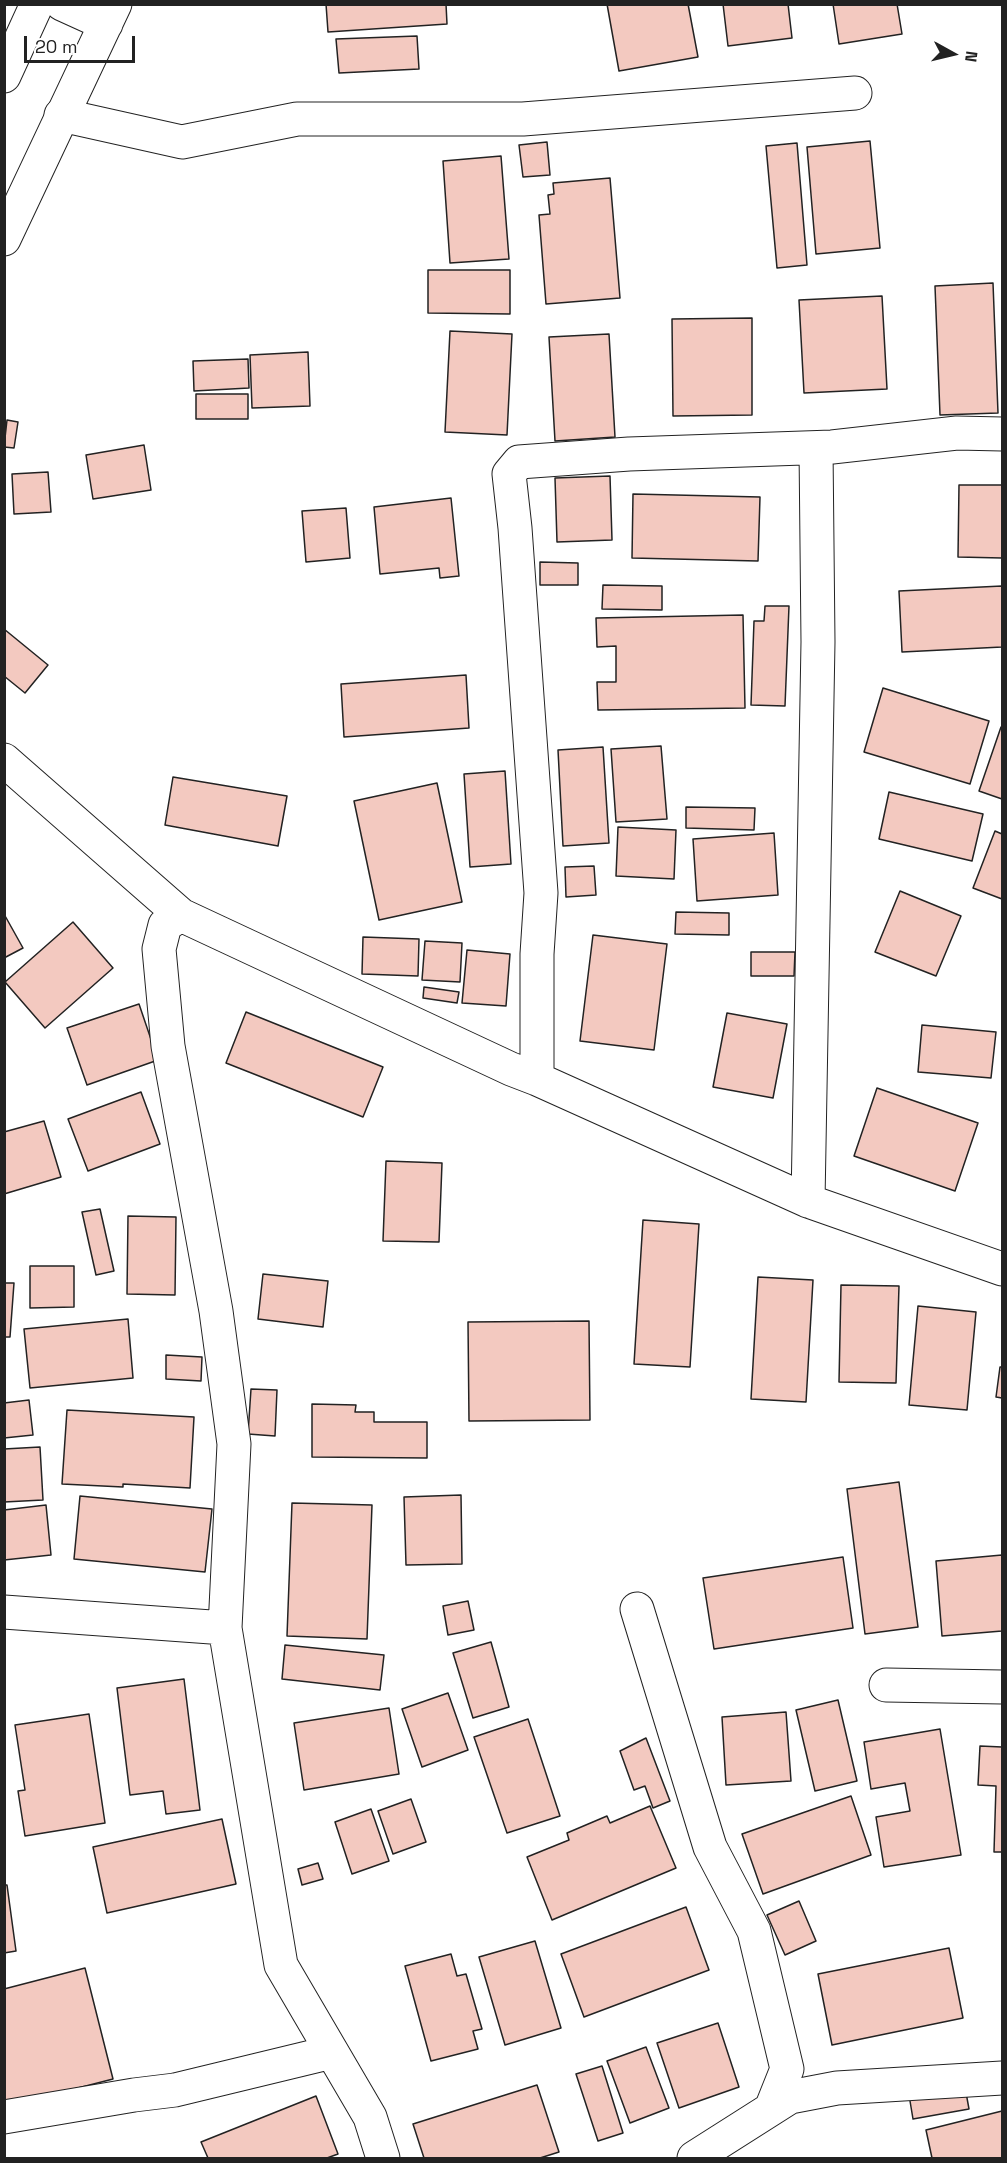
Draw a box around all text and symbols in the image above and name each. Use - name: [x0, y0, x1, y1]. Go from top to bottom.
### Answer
- scale bar: [27, 24, 138, 62]
- north arrow: [923, 24, 983, 84]
- text: 20 m: [35, 35, 78, 58]
- text: N: [960, 50, 982, 63]

